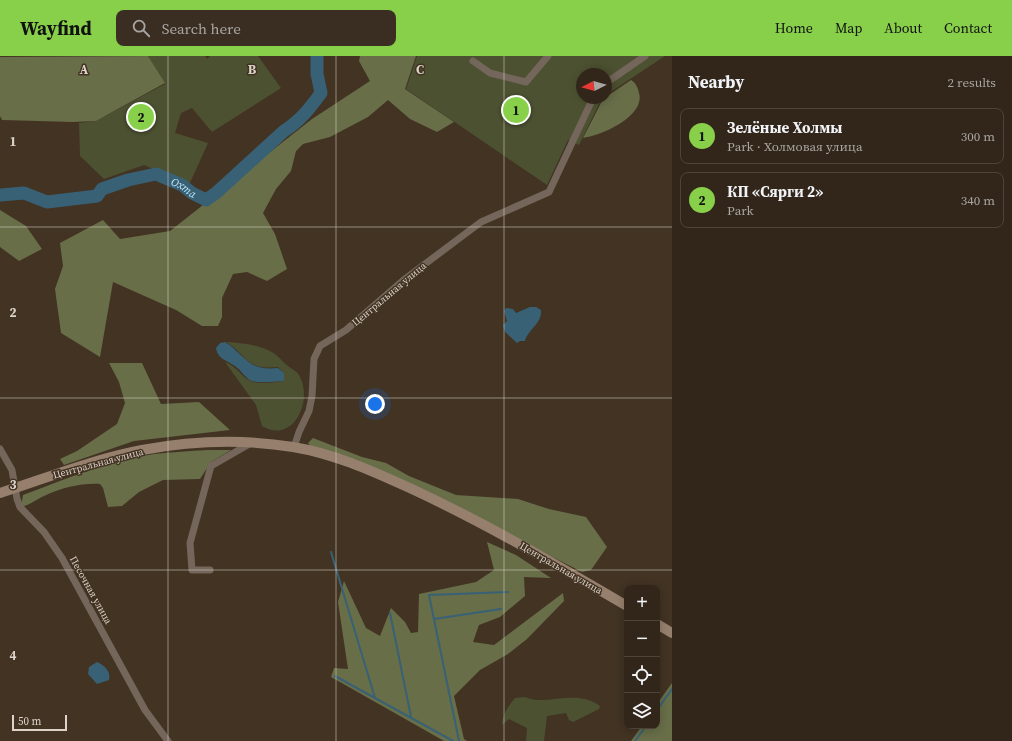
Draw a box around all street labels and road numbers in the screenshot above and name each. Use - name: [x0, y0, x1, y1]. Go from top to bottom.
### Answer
- street label: Центральная улица: [349, 259, 430, 329]
- street label: Центральная улица: [51, 444, 146, 481]
- street label: Центральная улица: [517, 539, 605, 597]
- street label: Песочная улица: [67, 554, 115, 627]

